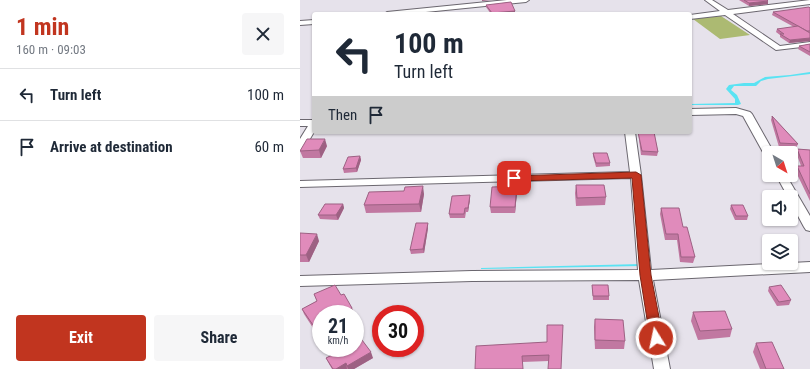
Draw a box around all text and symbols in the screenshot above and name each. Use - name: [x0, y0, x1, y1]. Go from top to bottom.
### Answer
- text: 1 min: [16, 13, 69, 41]
- button: close: [242, 13, 284, 55]
- text: 100 m: [394, 27, 464, 60]
- icon: left: [328, 28, 380, 80]
- text: 160 m · 09:03: [16, 42, 86, 57]
- text: Turn left: [394, 61, 453, 82]
- icon: left: [16, 84, 38, 106]
- text: Turn left: [50, 86, 101, 104]
- text: 100 m: [247, 86, 284, 104]
- icon: arrive: [365, 104, 387, 126]
- text: Then: [328, 106, 357, 124]
- icon: arrive: [16, 136, 38, 158]
- text: Arrive at destination: [50, 138, 173, 156]
- text: 60 m: [254, 138, 284, 156]
- north arrow: [762, 146, 798, 182]
- map controls: [762, 146, 798, 270]
- pin: [497, 161, 531, 195]
- icon: arrive: [503, 167, 525, 189]
- button: sound: [762, 190, 798, 226]
- button: layers: [762, 234, 798, 270]
- speed limit sign: 30: [372, 305, 424, 357]
- text: 21: [328, 314, 348, 338]
- button: Exit: [16, 315, 146, 361]
- button: Share: [154, 315, 284, 361]
- position arrow: [635, 317, 677, 359]
- text: km/h: [328, 335, 348, 346]

